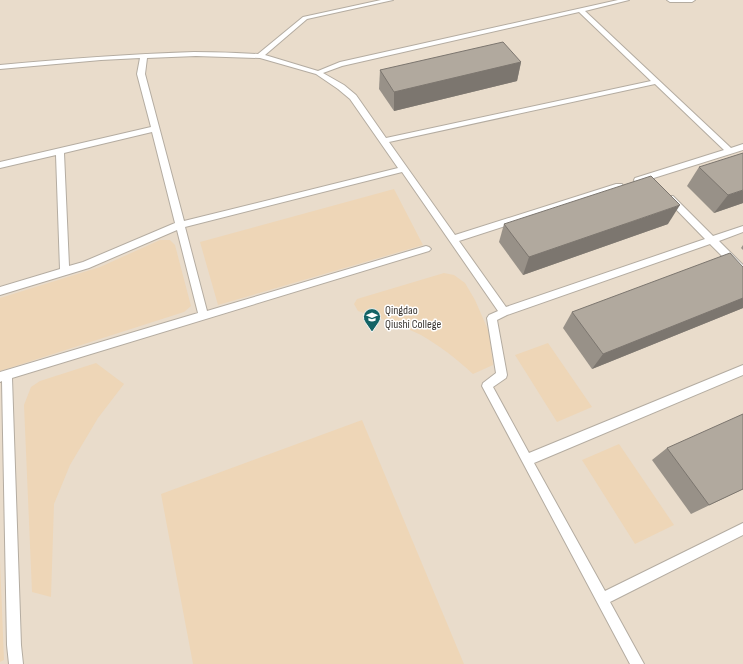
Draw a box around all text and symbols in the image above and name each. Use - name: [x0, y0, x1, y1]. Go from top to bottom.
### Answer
- place label: Qingdao Qiushi College: [385, 303, 441, 332]
- school or university icon: Qingdao Qiushi College: [362, 307, 382, 332]

